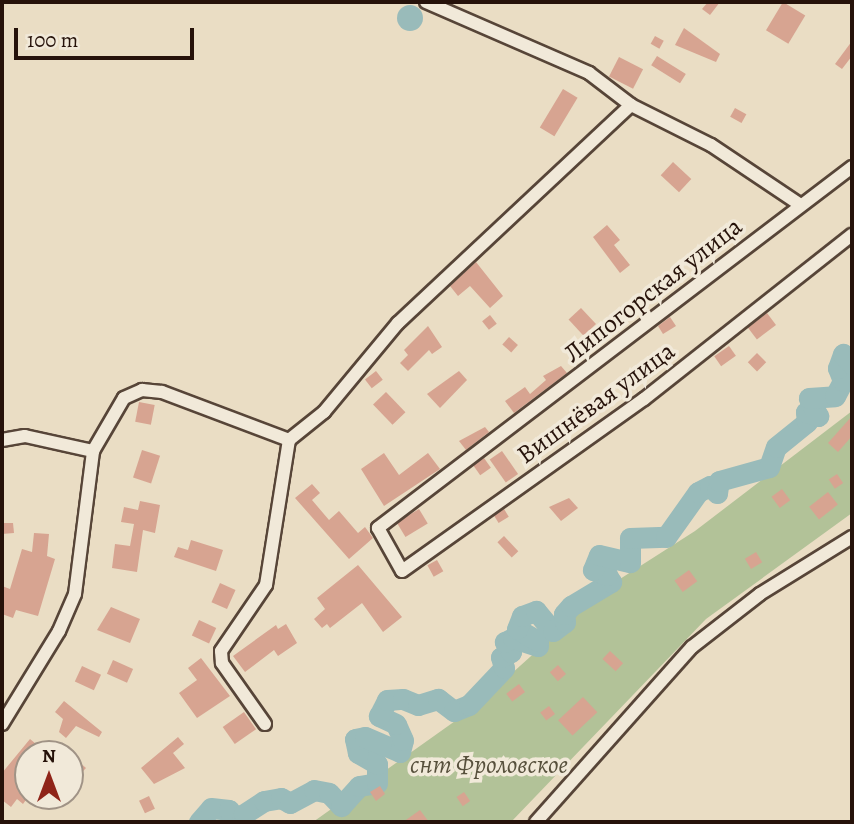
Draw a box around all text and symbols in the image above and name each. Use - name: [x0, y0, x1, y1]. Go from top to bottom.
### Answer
- scale bar: [18, 14, 198, 58]
- text: 100 m: [27, 26, 78, 54]
- street label: Липогорская улица: [558, 211, 748, 369]
- street label: Вишнёвая улица: [511, 335, 681, 471]
- north arrow: [14, 740, 84, 810]
- text: N: [42, 743, 56, 769]
- park label: снт Фроловское: [410, 749, 568, 781]

